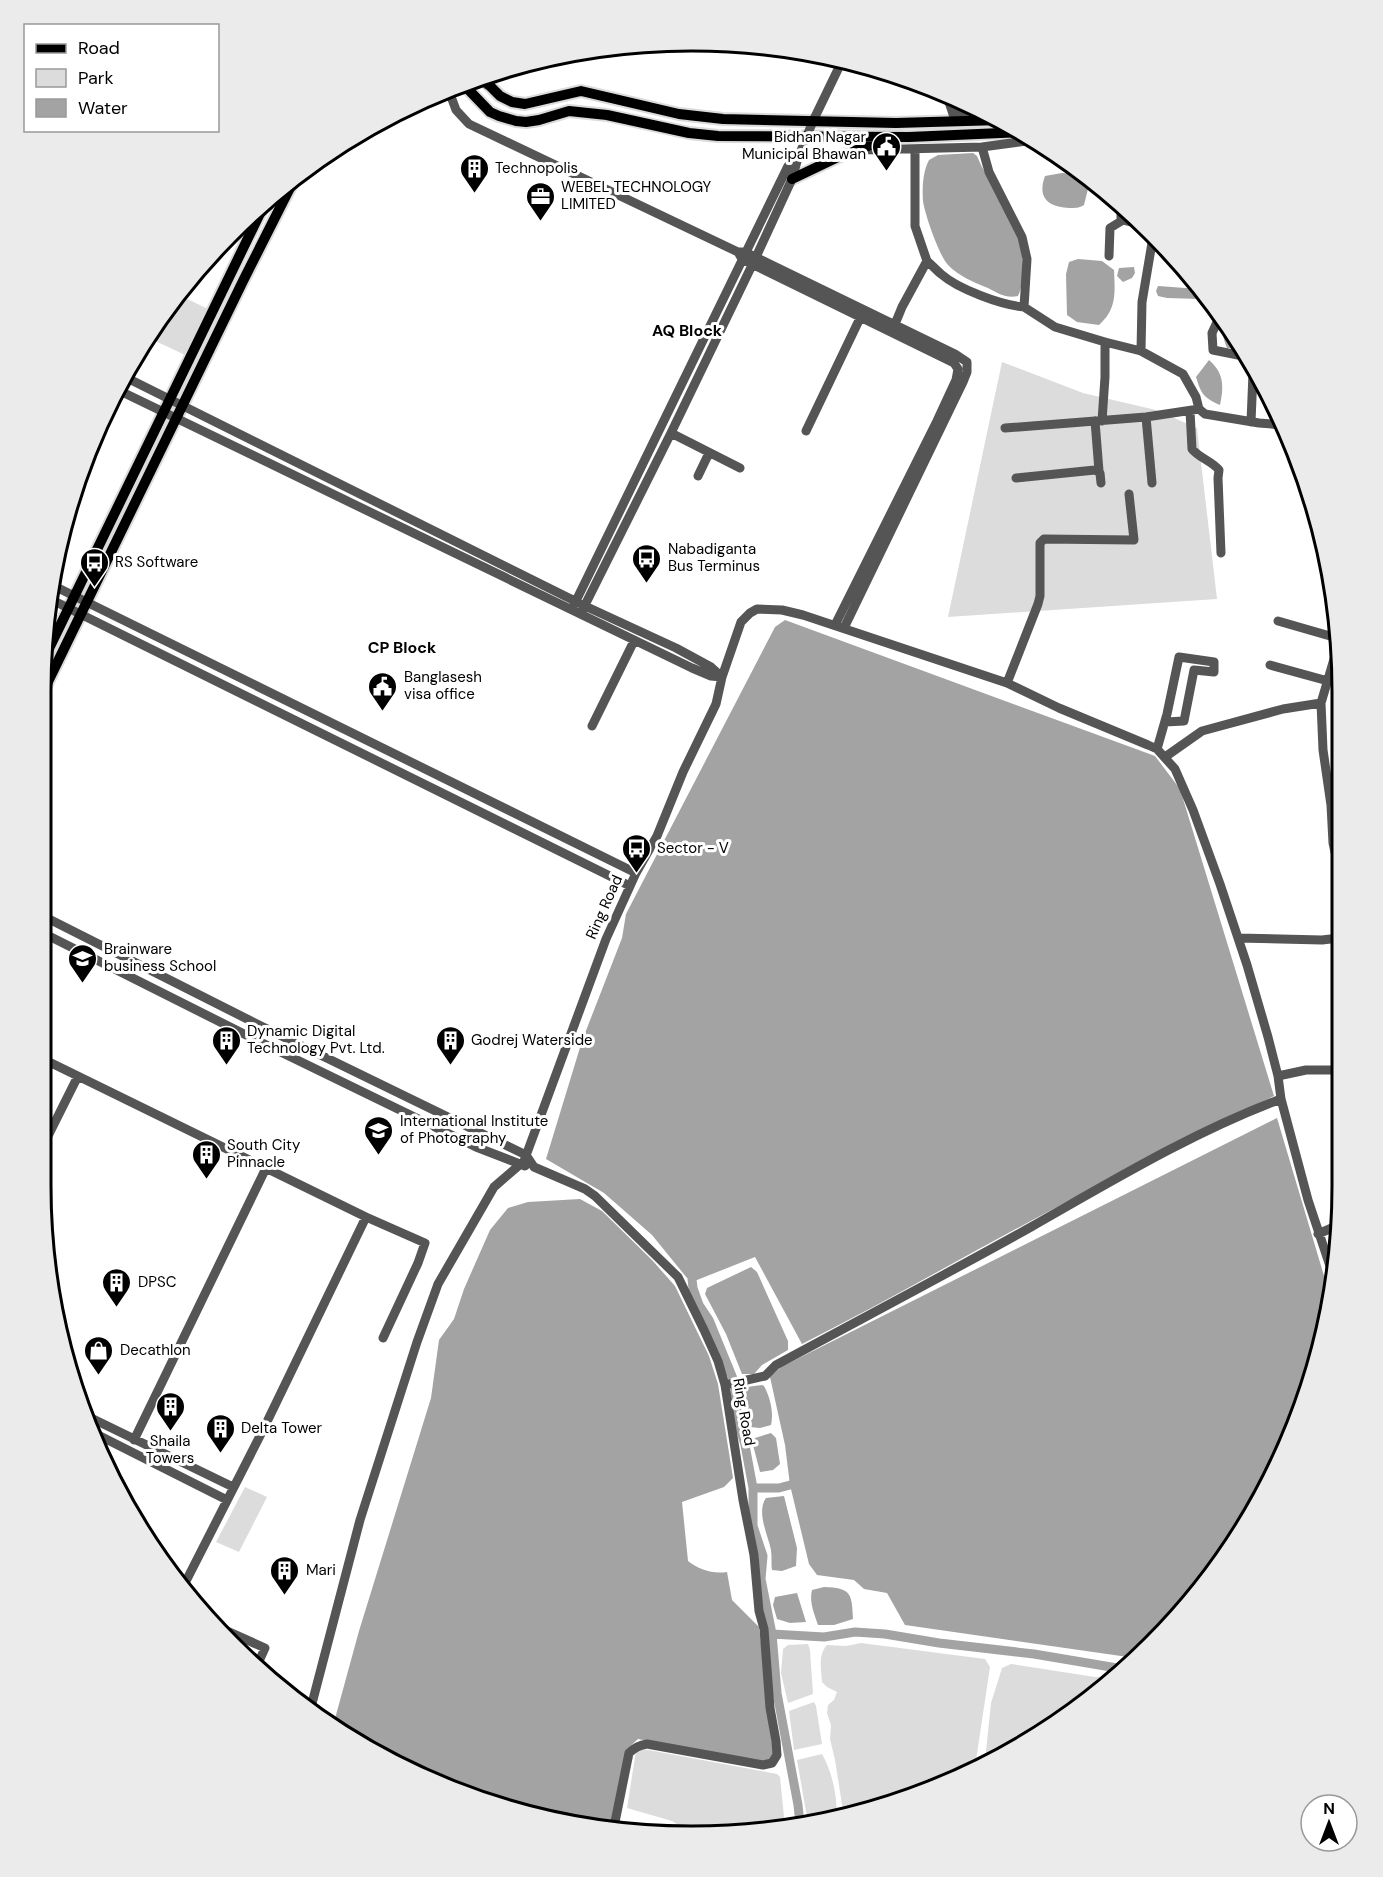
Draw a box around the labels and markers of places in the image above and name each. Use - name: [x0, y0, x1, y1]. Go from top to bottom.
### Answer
- place label: Bidhan Nagar Municipal Bhawan: [742, 127, 866, 164]
- public building icon: Bidhan Nagar Municipal Bhawan: [871, 130, 903, 172]
- building icon: Technopolis: [458, 152, 490, 194]
- place label: Technopolis: [495, 158, 578, 178]
- place label: WEBEL TECHNOLOGY LIMITED: [561, 177, 712, 214]
- office icon: WEBEL TECHNOLOGY LIMITED: [524, 180, 556, 222]
- place label: Nabadiganta Bus Terminus: [668, 539, 760, 576]
- bus stop icon: Nabadiganta Bus Terminus: [631, 542, 663, 584]
- bus stop icon: RS Software: [78, 546, 110, 588]
- place label: RS Software: [115, 552, 198, 572]
- place label: Banglasesh visa office: [404, 667, 482, 704]
- public building icon: Banglasesh visa office: [367, 670, 399, 712]
- bus stop icon: Sector - V: [620, 832, 652, 874]
- place label: Sector - V: [657, 838, 729, 858]
- place label: Brainware business School: [104, 939, 216, 976]
- school or university icon: Brainware business School: [67, 942, 99, 984]
- place label: Dynamic Digital Technology Pvt. Ltd.: [247, 1021, 385, 1058]
- building icon: Dynamic Digital Technology Pvt. Ltd.: [210, 1024, 242, 1066]
- building icon: Godrej Waterside: [434, 1024, 466, 1066]
- place label: Godrej Waterside: [471, 1030, 593, 1050]
- place label: International Institute of Photography: [400, 1111, 548, 1148]
- school or university icon: International Institute of Photography: [363, 1114, 395, 1156]
- place label: South City Pinnacle: [227, 1135, 301, 1172]
- building icon: South City Pinnacle: [190, 1138, 222, 1180]
- building icon: DPSC: [101, 1266, 133, 1308]
- place label: DPSC: [138, 1272, 177, 1292]
- shop icon: Decathlon: [83, 1334, 115, 1376]
- place label: Decathlon: [120, 1340, 191, 1360]
- building icon: Shaila Towers: [154, 1390, 186, 1432]
- building icon: Delta Tower: [204, 1412, 236, 1454]
- place label: Delta Tower: [241, 1418, 323, 1438]
- place label: Shaila Towers: [146, 1431, 194, 1468]
- building icon: Mari: [269, 1554, 301, 1596]
- place label: Mari: [306, 1560, 336, 1580]

